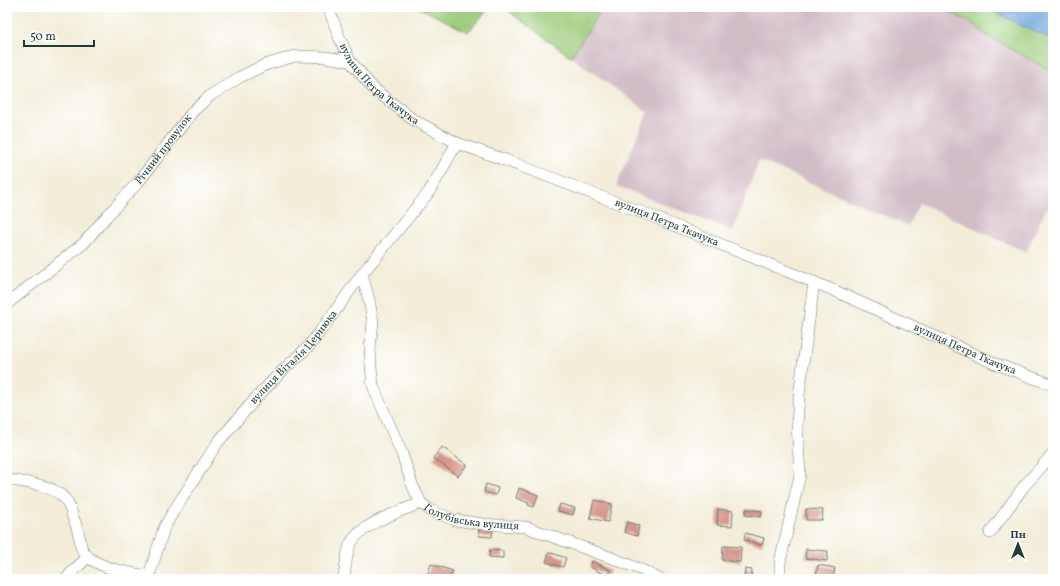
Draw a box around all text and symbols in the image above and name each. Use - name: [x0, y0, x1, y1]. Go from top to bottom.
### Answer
- scale bar: [24, 22, 94, 48]
- text: 50 m: [30, 29, 56, 45]
- street label: вулиця Петра Ткачука: [335, 41, 422, 129]
- street label: Річний провулок: [132, 111, 195, 188]
- street label: вулиця Петра Ткачука: [613, 195, 721, 250]
- street label: вулиця Віталія Цернюка: [247, 307, 341, 407]
- street label: вулиця Петра Ткачука: [911, 320, 1019, 378]
- street label: Голубівська вулиця: [420, 500, 520, 534]
- north arrow: [998, 524, 1038, 564]
- text: Пн: [1010, 528, 1026, 543]

